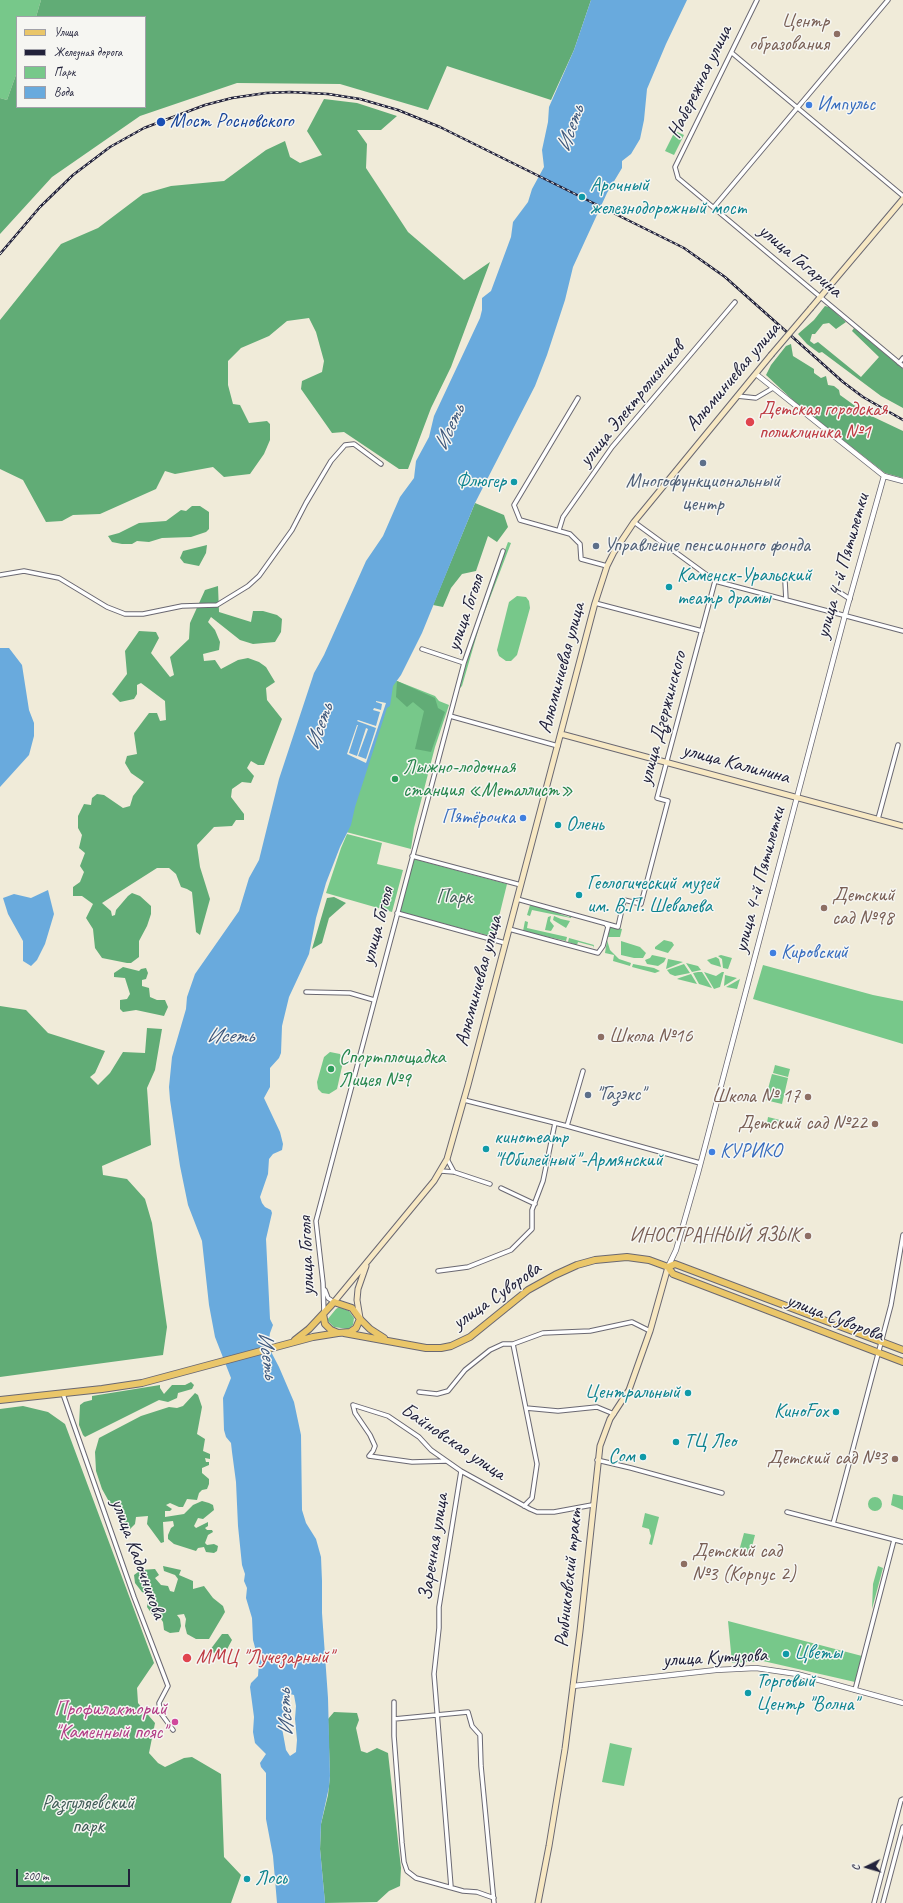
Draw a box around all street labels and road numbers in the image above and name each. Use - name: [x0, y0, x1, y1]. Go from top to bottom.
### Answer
- street label: Набережная улица: [662, 22, 738, 142]
- street label: улица Гагарина: [753, 219, 847, 303]
- street label: Алюминиевая улица: [681, 318, 785, 436]
- street label: улица Электролизников: [574, 337, 690, 471]
- street label: улица 4-й Пятилетки: [811, 491, 875, 641]
- street label: улица Гоголя: [442, 572, 490, 654]
- street label: Алюминиевая улица: [533, 600, 591, 736]
- street label: улица Дзержинского: [634, 649, 692, 787]
- street label: улица Калинина: [680, 738, 792, 790]
- street label: улица 4-й Пятилетки: [729, 805, 791, 955]
- street label: улица Гоголя: [356, 885, 400, 967]
- street label: Алюминиевая улица: [450, 913, 508, 1049]
- street label: улица Гоголя: [294, 1216, 320, 1296]
- street label: улица Суворова: [448, 1257, 546, 1335]
- street label: улица Суворова: [783, 1288, 887, 1348]
- street label: Байновская улица: [396, 1398, 510, 1486]
- street label: Заречная улица: [414, 1492, 454, 1602]
- street label: улица Кадочникова: [105, 1496, 171, 1622]
- street label: Рыбниковский тракт: [550, 1507, 588, 1649]
- street label: улица Кутузова: [662, 1643, 768, 1673]

